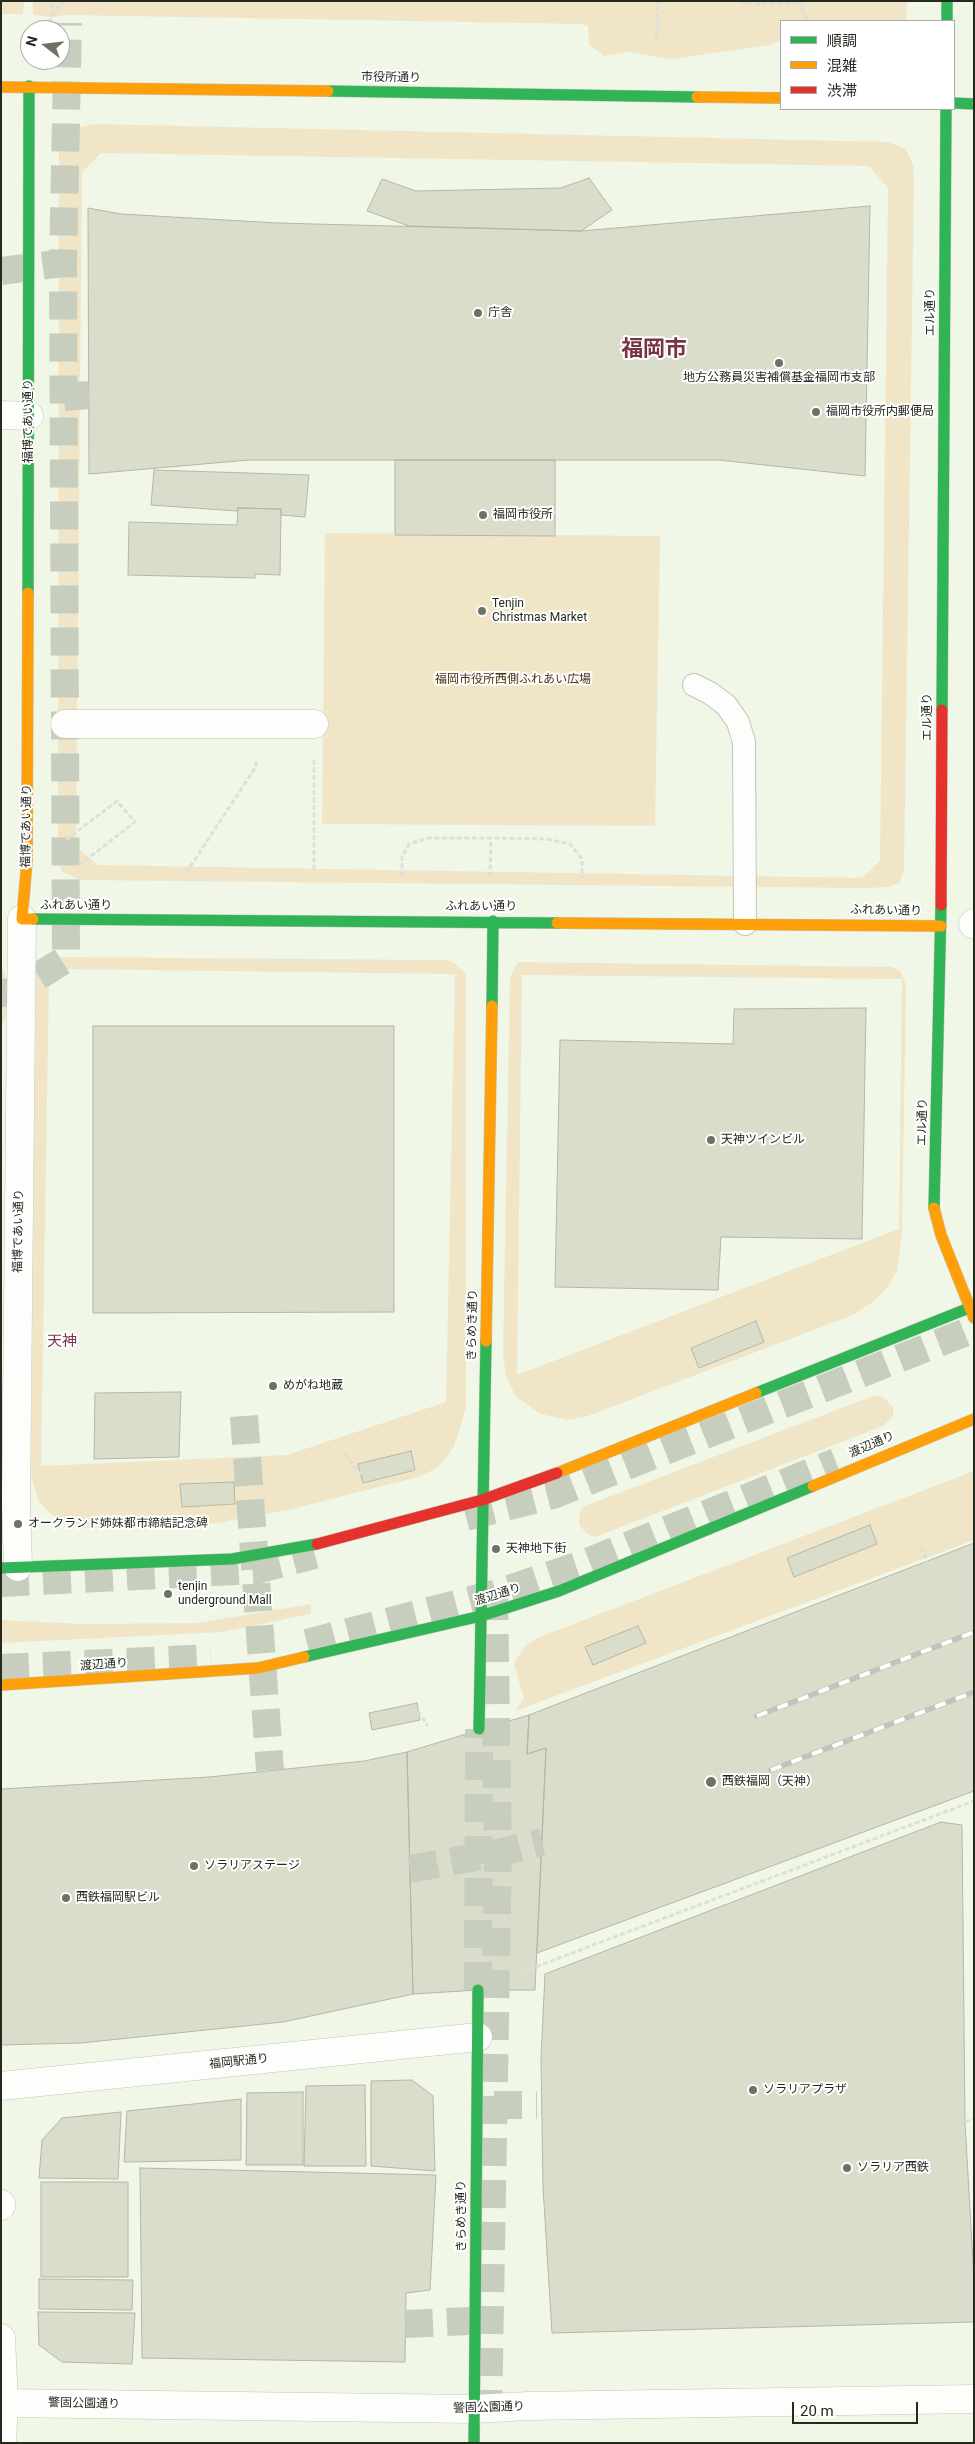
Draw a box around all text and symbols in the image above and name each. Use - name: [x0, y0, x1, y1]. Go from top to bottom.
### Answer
- north arrow: [20, 20, 70, 70]
- legend: [780, 20, 955, 110]
- text: 順調: [827, 32, 857, 50]
- text: N: [22, 34, 41, 48]
- text: 混雑: [827, 57, 857, 75]
- street label: 市役所通り: [361, 70, 421, 86]
- text: 渋滞: [827, 82, 857, 100]
- street label: エル通り: [924, 288, 938, 336]
- place label: 庁舎: [488, 306, 512, 320]
- marker: 庁舎: [472, 307, 484, 319]
- district label: 福岡市: [621, 337, 687, 363]
- marker: 地方公務員災害補償基金福岡市支部: [773, 357, 785, 369]
- place label: 地方公務員災害補償基金福岡市支部: [683, 371, 875, 385]
- street label: 福博であい通り: [22, 379, 36, 463]
- place label: 福岡市役所内郵便局: [826, 405, 934, 419]
- marker: 福岡市役所内郵便局: [810, 406, 822, 418]
- place label: 福岡市役所: [493, 508, 553, 522]
- marker: 福岡市役所: [477, 509, 489, 521]
- place label: Tenjin Christmas Market: [492, 597, 587, 625]
- marker: Tenjin Christmas Market: [476, 605, 488, 617]
- park label: 福岡市役所西側ふれあい広場: [435, 673, 591, 687]
- street label: エル通り: [921, 693, 935, 741]
- street label: 福博であい通り: [19, 784, 35, 868]
- street label: ふれあい通り: [40, 899, 112, 913]
- street label: ふれあい通り: [445, 900, 517, 914]
- street label: ふれあい通り: [850, 903, 922, 919]
- street label: エル通り: [915, 1098, 931, 1146]
- place label: 天神ツインビル: [721, 1133, 805, 1147]
- marker: 天神ツインビル: [705, 1134, 717, 1146]
- street label: 福博であい通り: [11, 1189, 27, 1273]
- street label: きらめき通り: [465, 1289, 481, 1361]
- district label: 天神: [47, 1333, 77, 1351]
- place label: めがね地蔵: [283, 1379, 343, 1393]
- marker: めがね地蔵: [267, 1380, 279, 1392]
- street label: 渡辺通り: [847, 1429, 897, 1461]
- place label: オークランド姉妹都市締結記念碑: [28, 1517, 208, 1531]
- marker: オークランド姉妹都市締結記念碑: [12, 1518, 24, 1530]
- place label: 天神地下街: [506, 1542, 566, 1556]
- marker: 天神地下街: [490, 1543, 502, 1555]
- place label: tenjin underground Mall: [178, 1580, 272, 1608]
- street label: 渡辺通り: [473, 1581, 523, 1609]
- marker: tenjin underground Mall: [162, 1588, 174, 1600]
- street label: 渡辺通り: [80, 1656, 128, 1674]
- marker: 西鉄福岡（天神）: [704, 1775, 718, 1789]
- place label: 西鉄福岡（天神）: [722, 1775, 818, 1789]
- place label: ソラリアステージ: [204, 1859, 300, 1873]
- marker: ソラリアステージ: [188, 1860, 200, 1872]
- place label: 西鉄福岡駅ビル: [76, 1891, 160, 1905]
- marker: 西鉄福岡駅ビル: [60, 1892, 72, 1904]
- street label: 福岡駅通り: [208, 2052, 270, 2072]
- place label: ソラリアプラザ: [763, 2083, 847, 2097]
- marker: ソラリアプラザ: [747, 2084, 759, 2096]
- place label: ソラリア西鉄: [857, 2161, 929, 2175]
- marker: ソラリア西鉄: [841, 2162, 853, 2174]
- street label: きらめき通り: [455, 2180, 469, 2252]
- scale bar: [795, 2392, 921, 2424]
- street label: 警固公園通り: [48, 2396, 120, 2412]
- street label: 警固公園通り: [453, 2400, 525, 2416]
- text: 20 m: [800, 2402, 834, 2420]

